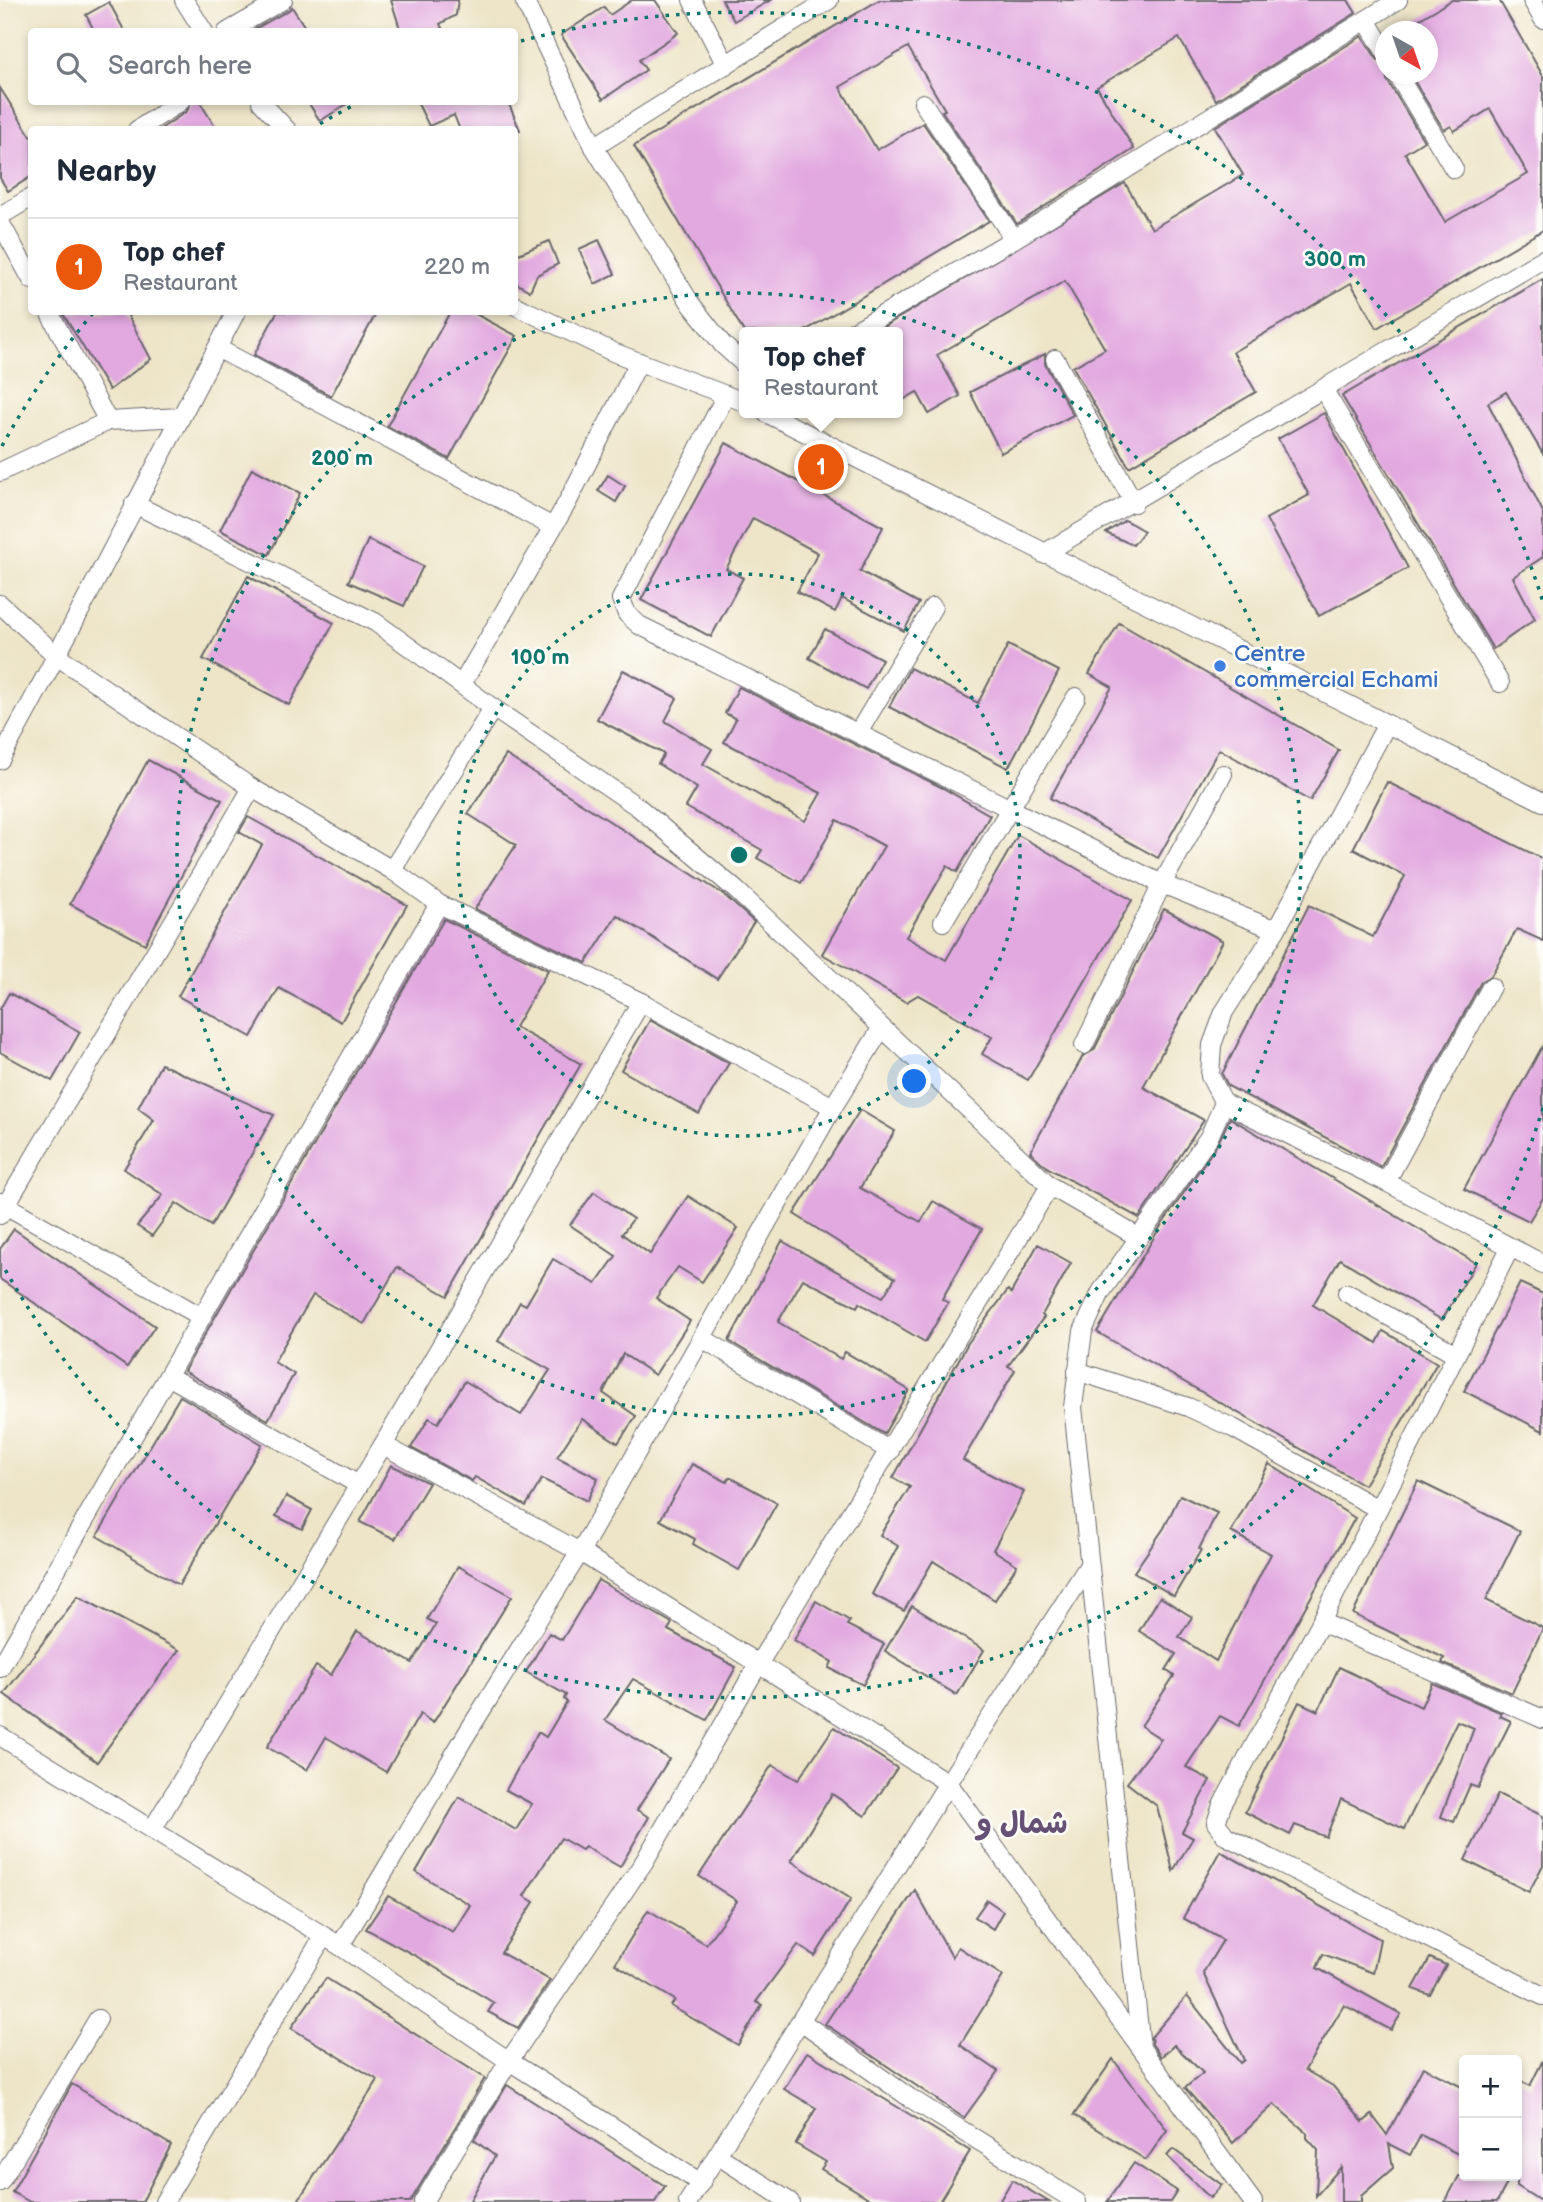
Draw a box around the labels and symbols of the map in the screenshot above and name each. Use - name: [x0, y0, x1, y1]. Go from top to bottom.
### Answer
- north arrow: [1375, 21, 1438, 84]
- text: 300 m: [1304, 247, 1366, 272]
- pin: 1: [798, 441, 844, 493]
- text: 200 m: [311, 446, 373, 471]
- place label: Centre commercial Echami: [1234, 640, 1438, 694]
- text: 100 m: [511, 645, 569, 670]
- marker: Centre commercial Echami: [1212, 658, 1228, 674]
- centre of rings: [727, 843, 751, 867]
- your location: [897, 1064, 931, 1098]
- district label: شمال و: [974, 1806, 1068, 1842]

